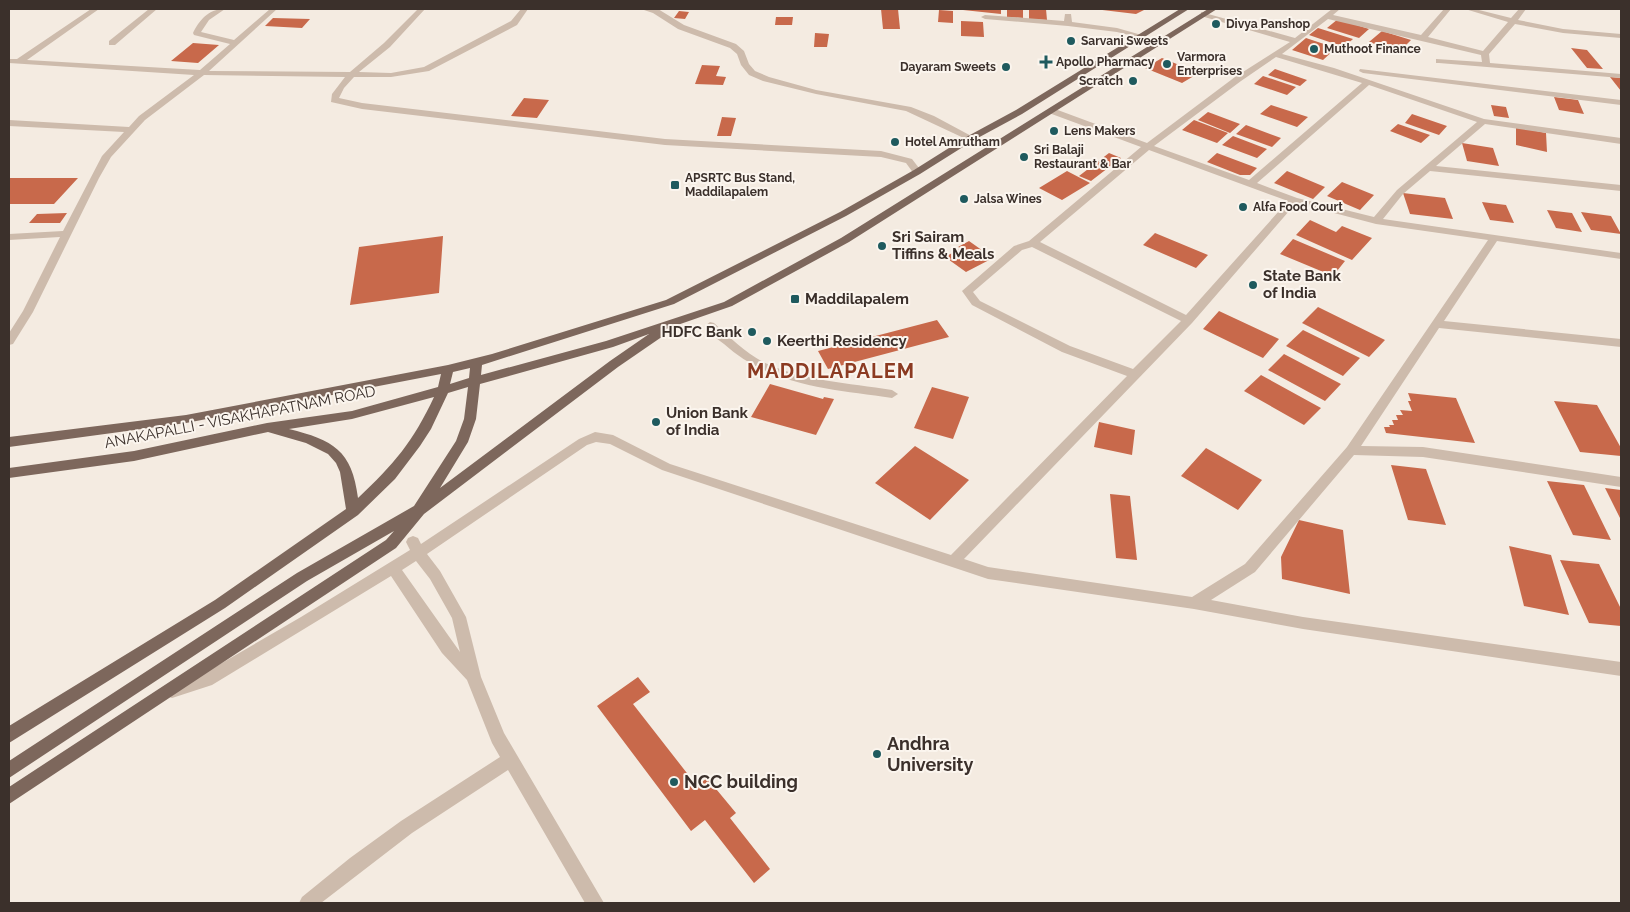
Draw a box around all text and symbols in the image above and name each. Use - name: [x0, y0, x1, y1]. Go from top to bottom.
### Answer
- place label: Divya Panshop: [1226, 17, 1310, 31]
- marker: Divya Panshop: [1210, 18, 1222, 30]
- place label: Sarvani Sweets: [1081, 34, 1168, 48]
- marker: Sarvani Sweets: [1065, 35, 1077, 47]
- place label: Muthoot Finance: [1324, 42, 1421, 56]
- marker: Muthoot Finance: [1308, 43, 1320, 55]
- place label: Varmora Enterprises: [1177, 50, 1242, 78]
- place label: Apollo Pharmacy: [1056, 55, 1155, 69]
- marker: Apollo Pharmacy: [1040, 56, 1052, 68]
- marker: Varmora Enterprises: [1161, 58, 1173, 70]
- place label: Dayaram Sweets: [900, 60, 996, 74]
- marker: Dayaram Sweets: [1000, 61, 1012, 73]
- place label: Scratch: [1079, 74, 1123, 88]
- marker: Scratch: [1127, 75, 1139, 87]
- place label: Lens Makers: [1064, 124, 1136, 138]
- marker: Lens Makers: [1048, 125, 1060, 137]
- place label: Hotel Amrutham: [905, 135, 1000, 149]
- marker: Hotel Amrutham: [889, 136, 901, 148]
- place label: Sri Balaji Restaurant & Bar: [1034, 143, 1131, 171]
- marker: Sri Balaji Restaurant & Bar: [1018, 151, 1030, 163]
- place label: APSRTC Bus Stand, Maddilapalem: [685, 171, 795, 199]
- marker: APSRTC Bus Stand, Maddilapalem: [669, 179, 681, 191]
- place label: Jalsa Wines: [974, 192, 1042, 206]
- marker: Jalsa Wines: [958, 193, 970, 205]
- place label: Alfa Food Court: [1253, 200, 1343, 214]
- marker: Alfa Food Court: [1237, 201, 1249, 213]
- place label: Sri Sairam Tiffins & Meals: [892, 228, 995, 263]
- marker: Sri Sairam Tiffins & Meals: [876, 240, 888, 252]
- place label: State Bank of India: [1263, 267, 1341, 302]
- marker: State Bank of India: [1247, 279, 1259, 291]
- place label: Maddilapalem: [805, 290, 909, 308]
- marker: Maddilapalem: [789, 293, 801, 305]
- place label: HDFC Bank: [662, 323, 743, 341]
- marker: HDFC Bank: [746, 326, 758, 338]
- place label: Keerthi Residency: [777, 332, 907, 350]
- marker: Keerthi Residency: [761, 335, 773, 347]
- district label: MADDILAPALEM: [747, 359, 915, 383]
- street label: ANAKAPALLI - VISAKHAPATNAM ROAD: [103, 382, 377, 452]
- place label: Union Bank of India: [666, 404, 749, 439]
- marker: Union Bank of India: [650, 416, 662, 428]
- place label: Andhra University: [887, 733, 973, 775]
- marker: Andhra University: [871, 748, 883, 760]
- place label: NCC building: [684, 771, 798, 792]
- marker: NCC building: [668, 776, 680, 788]

